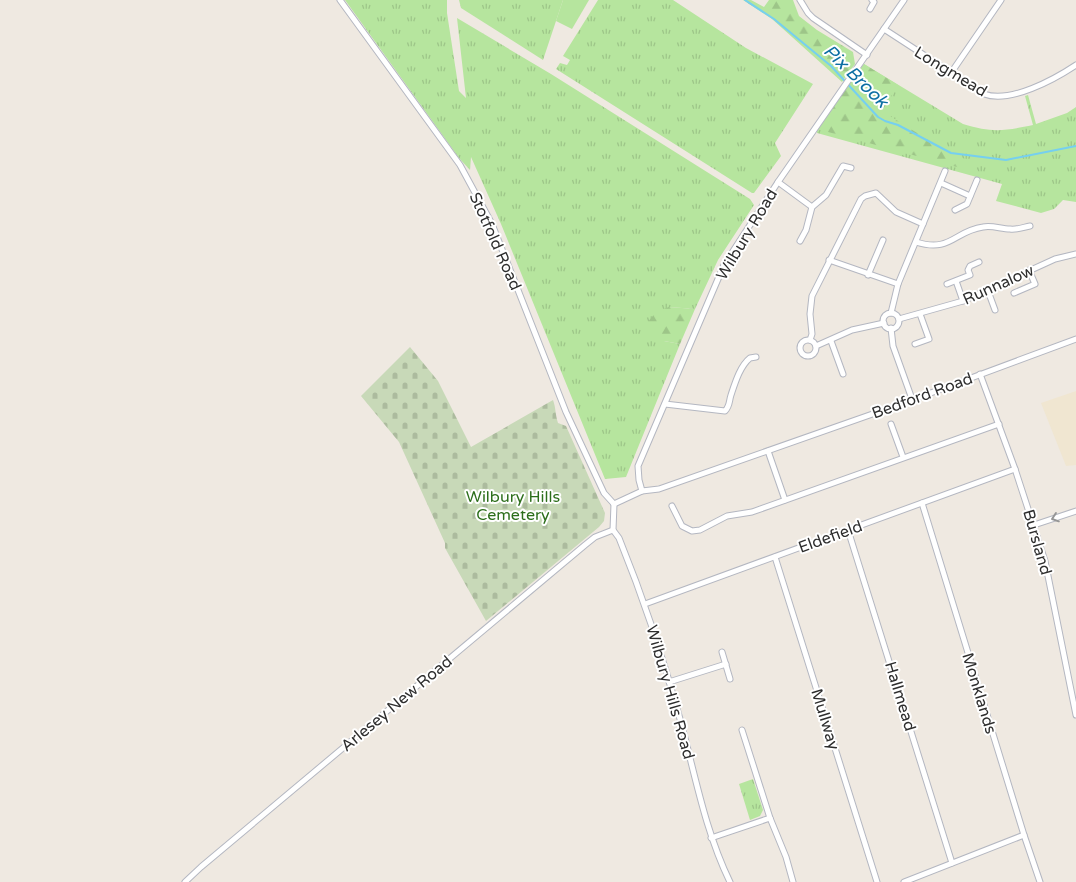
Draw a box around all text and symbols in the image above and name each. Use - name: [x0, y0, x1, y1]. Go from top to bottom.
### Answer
- water label: Pix Brook: [819, 40, 894, 113]
- street label: Longmead: [910, 42, 991, 101]
- street label: Wilbury Road: [712, 185, 782, 284]
- street label: Stotfold Road: [465, 189, 526, 293]
- street label: Runnalow: [960, 260, 1037, 309]
- street label: Bedford Road: [869, 368, 976, 423]
- park label: Wilbury Hills Cemetery: [466, 487, 560, 525]
- street label: Bursland: [1018, 507, 1056, 577]
- one-way arrow: [1051, 512, 1060, 522]
- street label: Eldefield: [796, 516, 865, 558]
- street label: Wilbury Hills Road: [641, 623, 699, 762]
- street label: Monklands: [957, 650, 1001, 736]
- street label: Arlesey New Road: [337, 651, 456, 756]
- street label: Hallmead: [880, 659, 920, 734]
- street label: Mullway: [806, 686, 844, 753]

